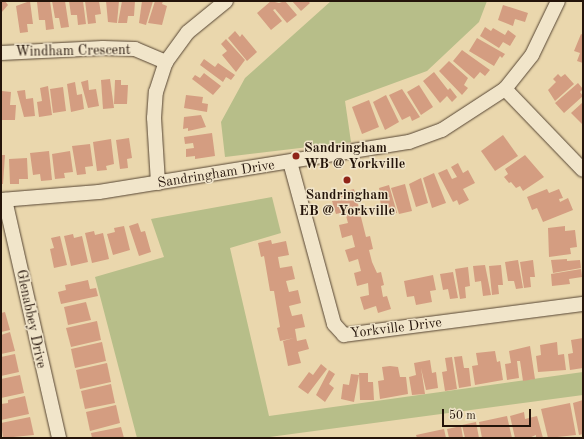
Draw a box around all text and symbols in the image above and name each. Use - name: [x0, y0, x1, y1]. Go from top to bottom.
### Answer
- street label: Windham Crescent: [15, 42, 131, 60]
- place label: Sandringham WB @ Yorkville: [304, 140, 405, 172]
- marker: Sandringham WB @ Yorkville: [291, 151, 301, 161]
- street label: Sandringham Drive: [156, 156, 276, 192]
- marker: Sandringham EB @ Yorkville: [342, 175, 352, 185]
- place label: Sandringham EB @ Yorkville: [299, 187, 395, 220]
- street label: Glenabbey Drive: [12, 268, 50, 370]
- street label: Yorkville Drive: [349, 314, 443, 342]
- scale bar: [444, 401, 533, 427]
- text: 50 m: [449, 410, 476, 422]

